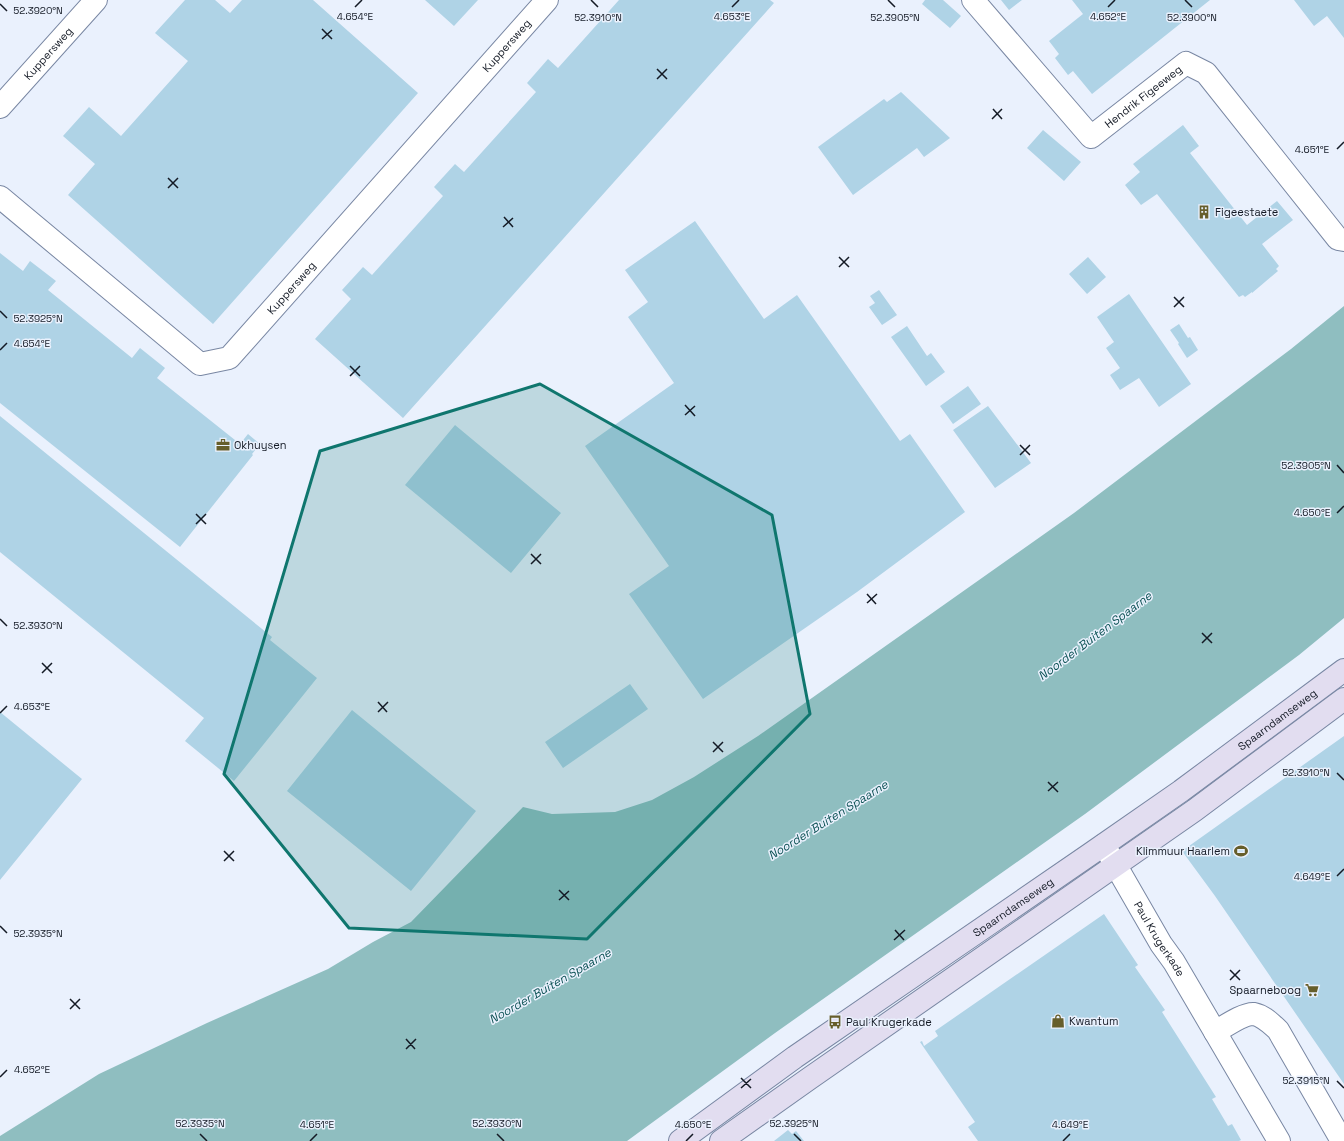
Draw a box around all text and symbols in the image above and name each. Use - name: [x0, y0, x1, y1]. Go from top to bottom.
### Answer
- text: 52.3920°N: [13, 4, 63, 17]
- text: 4.654°E: [337, 10, 374, 23]
- text: 4.653°E: [714, 10, 751, 23]
- text: 4.652°E: [1090, 10, 1126, 23]
- text: 52.3910°N: [574, 11, 622, 24]
- text: 52.3905°N: [870, 11, 920, 24]
- text: 52.3900°N: [1167, 11, 1217, 24]
- street label: Kuppersweg: [479, 16, 534, 75]
- street label: Kuppersweg: [21, 24, 75, 83]
- street label: Hendrik Figeeweg: [1102, 62, 1185, 131]
- text: 4.651°E: [1295, 143, 1330, 156]
- building icon: Figeestaete: [1196, 204, 1212, 220]
- place label: Figeestaete: [1215, 205, 1278, 219]
- street label: Kuppersweg: [264, 258, 318, 317]
- text: 52.3925°N: [13, 312, 63, 325]
- text: 4.654°E: [14, 337, 51, 350]
- office icon: Okhuysen: [215, 437, 231, 453]
- place label: Okhuysen: [234, 438, 286, 452]
- text: 52.3905°N: [1281, 459, 1331, 472]
- text: 4.650°E: [1294, 506, 1331, 519]
- water label: Noorder Buiten Spaarne: [1035, 587, 1156, 684]
- text: 52.3930°N: [13, 619, 63, 632]
- street label: Spaarndamseweg: [1235, 686, 1319, 753]
- text: 4.653°E: [14, 700, 51, 713]
- text: 52.3910°N: [1282, 766, 1330, 779]
- water label: Noorder Buiten Spaarne: [765, 776, 892, 863]
- sports icon: Klimmuur Haarlem: [1233, 843, 1249, 859]
- place label: Klimmuur Haarlem: [1136, 844, 1230, 858]
- text: 4.649°E: [1294, 870, 1331, 883]
- street label: Spaarndamseweg: [970, 875, 1056, 940]
- street label: Paul Krugerkade: [1131, 899, 1188, 979]
- text: 52.3935°N: [13, 927, 63, 940]
- water label: Noorder Buiten Spaarne: [486, 944, 615, 1028]
- supermarket icon: Spaarneboog: [1304, 982, 1320, 998]
- place label: Spaarneboog: [1229, 983, 1301, 997]
- shop icon: Kwantum: [1050, 1013, 1066, 1029]
- bus stop icon: Paul Krugerkade: [827, 1014, 843, 1030]
- place label: Kwantum: [1069, 1014, 1118, 1028]
- place label: Paul Krugerkade: [846, 1015, 932, 1029]
- text: 4.652°E: [14, 1063, 50, 1076]
- text: 52.3915°N: [1282, 1074, 1330, 1087]
- text: 52.3935°N: [175, 1117, 225, 1130]
- text: 52.3930°N: [472, 1117, 522, 1130]
- text: 52.3925°N: [769, 1117, 819, 1130]
- text: 4.651°E: [300, 1118, 335, 1131]
- text: 4.650°E: [675, 1118, 712, 1131]
- text: 4.649°E: [1052, 1118, 1089, 1131]

